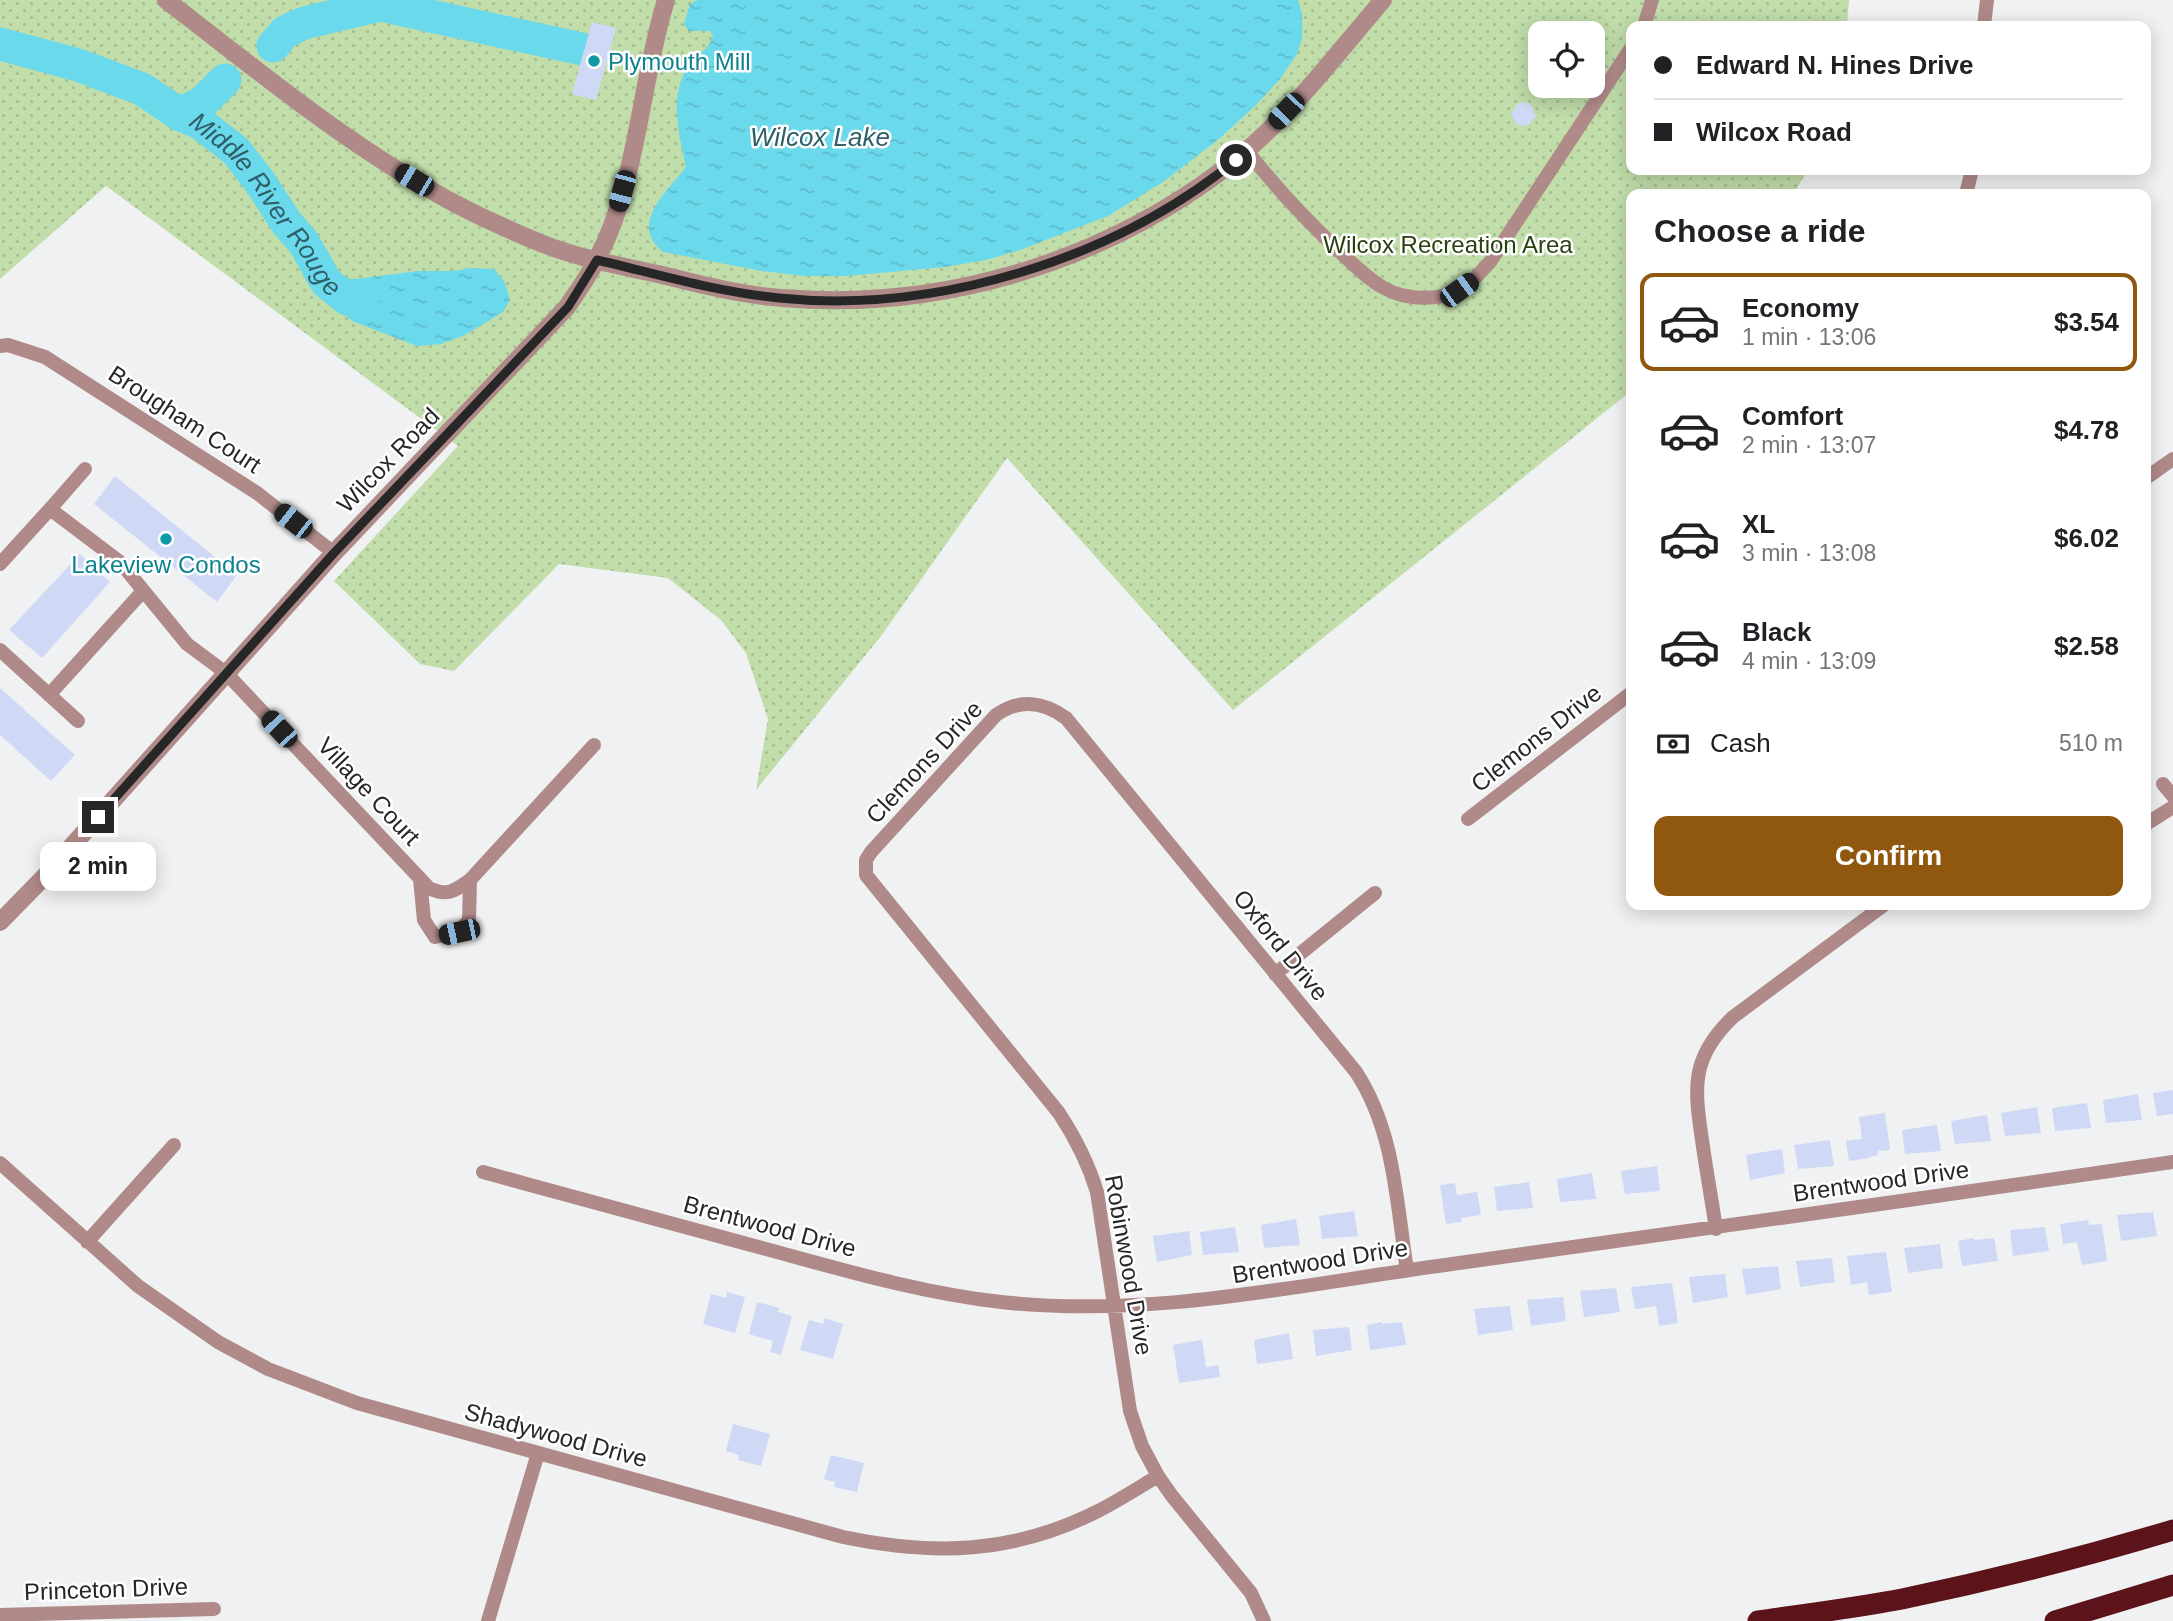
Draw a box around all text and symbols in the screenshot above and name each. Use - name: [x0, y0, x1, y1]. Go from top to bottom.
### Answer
- map controls: [1528, 21, 1605, 98]
- button: locate: [1528, 21, 1605, 98]
- place label: Plymouth Mill: [608, 48, 751, 75]
- text: Edward N. Hines Drive: [1696, 50, 1973, 80]
- marker: Plymouth Mill: [586, 53, 602, 69]
- car: [1264, 89, 1309, 133]
- water label: Middle River Rouge: [184, 106, 347, 303]
- text: Wilcox Road: [1696, 117, 1852, 147]
- water label: Wilcox Lake: [750, 122, 890, 152]
- route start: [1220, 144, 1252, 176]
- car: [391, 160, 438, 200]
- car: [607, 168, 638, 214]
- text: Choose a ride: [1654, 213, 1866, 249]
- park label: Wilcox Recreation Area: [1323, 231, 1573, 258]
- car: [1436, 269, 1483, 311]
- icon: car: [1658, 291, 1721, 354]
- text: Economy: [1742, 293, 1859, 323]
- text: $3.54: [2054, 307, 2119, 337]
- text: 1 min · 13:06: [1742, 324, 1876, 350]
- street label: Brougham Court: [104, 360, 266, 478]
- icon: car: [1658, 399, 1721, 462]
- text: Comfort: [1742, 401, 1843, 431]
- street label: Wilcox Road: [331, 402, 445, 518]
- text: $4.78: [2054, 415, 2119, 445]
- text: 2 min · 13:07: [1742, 432, 1876, 458]
- car: [270, 500, 317, 542]
- icon: car: [1658, 507, 1721, 570]
- text: XL: [1742, 509, 1775, 539]
- text: $6.02: [2054, 523, 2119, 553]
- marker: Lakeview Condos: [158, 531, 174, 547]
- text: 3 min · 13:08: [1742, 540, 1876, 566]
- place label: Lakeview Condos: [71, 551, 261, 578]
- icon: car: [1658, 615, 1721, 678]
- text: Black: [1742, 617, 1811, 647]
- text: $2.58: [2054, 631, 2119, 661]
- text: 4 min · 13:09: [1742, 648, 1876, 674]
- street label: Clemons Drive: [1466, 679, 1606, 797]
- street label: Clemons Drive: [860, 695, 988, 829]
- car: [257, 706, 302, 752]
- icon: cash: [1654, 725, 1692, 763]
- text: Cash: [1710, 728, 1771, 758]
- text: 510 m: [2059, 730, 2123, 756]
- street label: Village Court: [312, 732, 426, 851]
- route end: [82, 801, 114, 833]
- button: Confirm: [1654, 816, 2123, 896]
- callout: 2 min: [40, 842, 156, 890]
- text: 2 min: [68, 853, 128, 879]
- street label: Oxford Drive: [1228, 884, 1334, 1006]
- car: [437, 917, 482, 947]
- street label: Brentwood Drive: [1791, 1155, 1971, 1207]
- street label: Robinwood Drive: [1100, 1173, 1158, 1357]
- street label: Brentwood Drive: [681, 1190, 859, 1262]
- street label: Brentwood Drive: [1230, 1234, 1410, 1288]
- street label: Shadywood Drive: [462, 1398, 650, 1472]
- street label: Princeton Drive: [24, 1573, 188, 1605]

